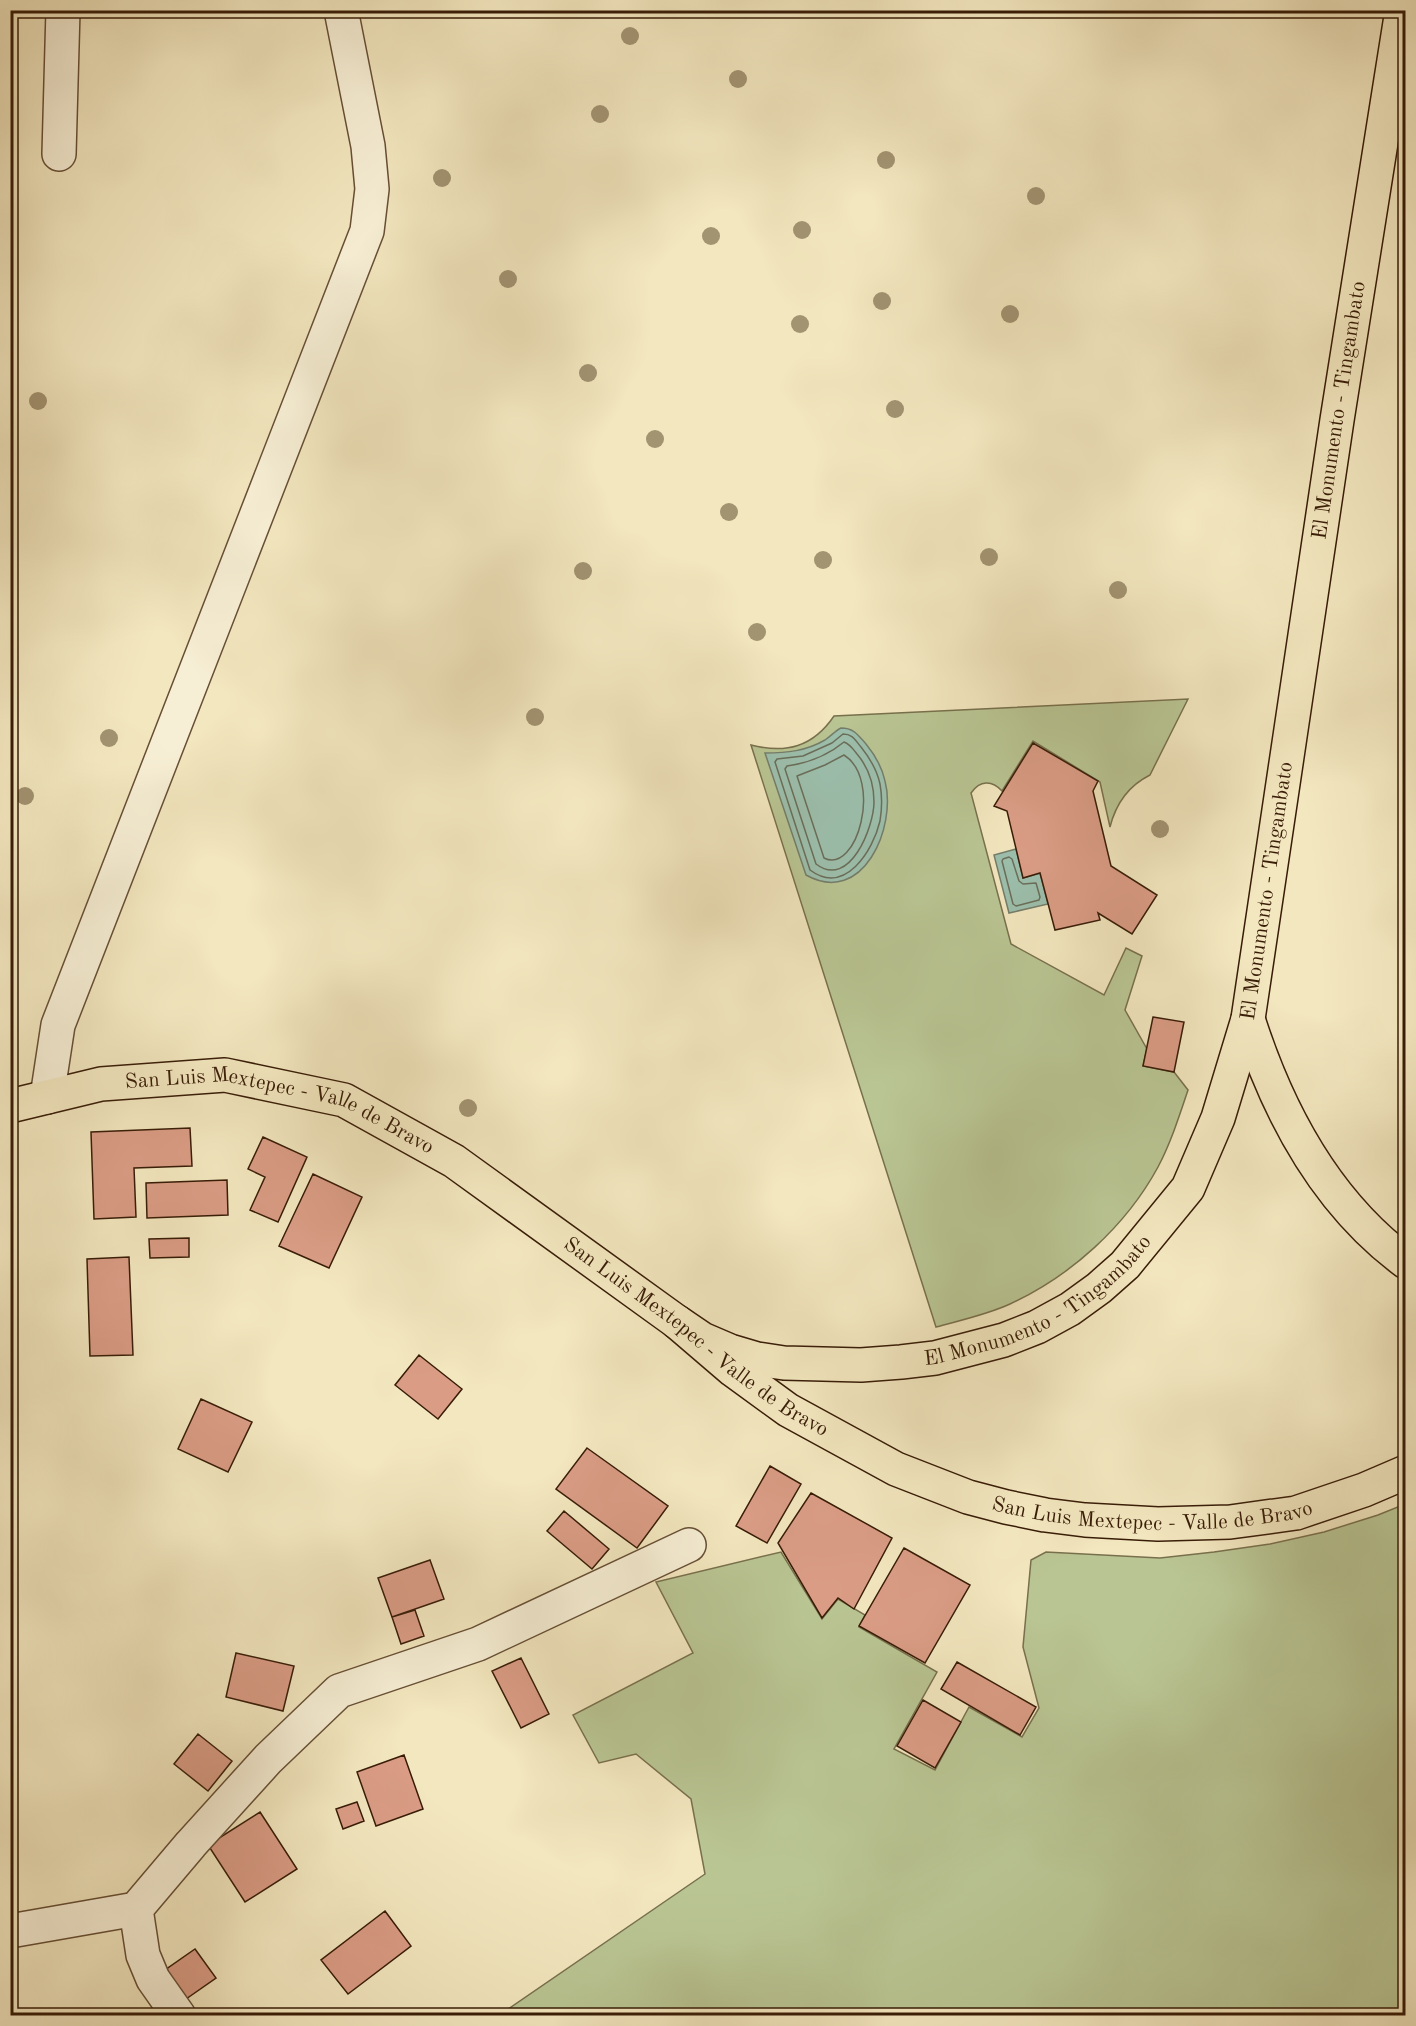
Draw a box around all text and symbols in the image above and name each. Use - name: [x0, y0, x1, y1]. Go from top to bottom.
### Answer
- street label: El Monumento - Tingambato: [1309, 280, 1369, 541]
- street label: El Monumento - Tingambato: [1237, 760, 1297, 1022]
- street label: San Luis Mextepec - Valle de Bravo: [124, 1064, 437, 1158]
- street label: El Monumento - Tingambato: [923, 1231, 1155, 1370]
- street label: San Luis Mextepec - Valle de Bravo: [560, 1233, 832, 1440]
- street label: San Luis Mextepec - Valle de Bravo: [990, 1493, 1315, 1535]

